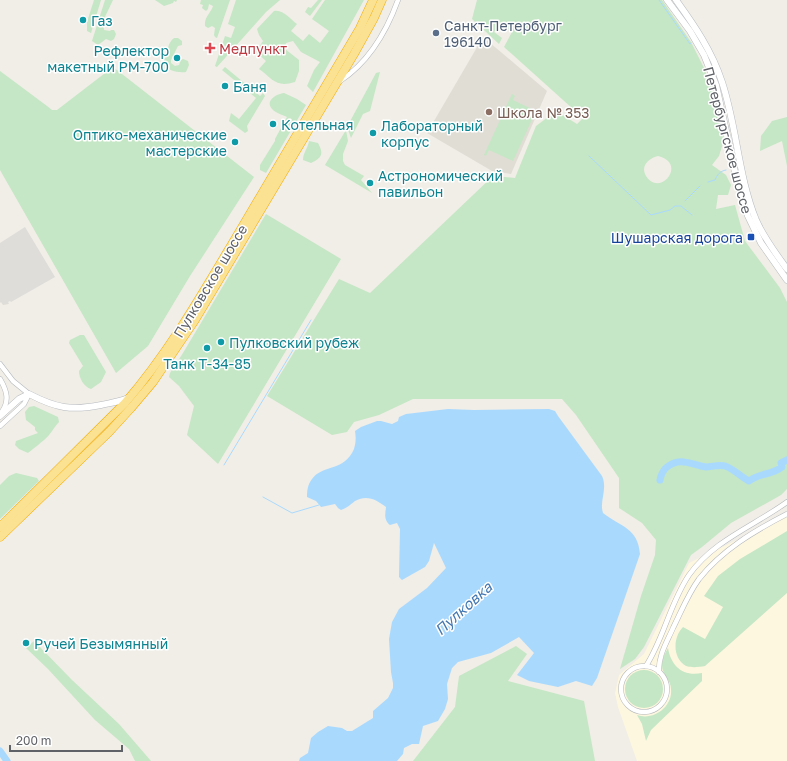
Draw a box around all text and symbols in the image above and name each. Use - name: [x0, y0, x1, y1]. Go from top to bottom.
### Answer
- place label: Газ: [91, 12, 113, 29]
- marker: Газ: [78, 15, 88, 25]
- place label: Санкт-Петербург 196140: [444, 17, 563, 50]
- marker: Санкт-Петербург 196140: [431, 28, 441, 38]
- place label: Медпункт: [219, 40, 287, 57]
- place label: Рефлектор макетный РМ-700: [47, 42, 169, 75]
- marker: Медпункт: [204, 42, 216, 54]
- marker: Рефлектор макетный РМ-700: [172, 53, 182, 63]
- street label: Петербургское шоссе: [700, 65, 756, 215]
- place label: Баня: [233, 78, 267, 95]
- marker: Баня: [220, 81, 230, 91]
- place label: Школа № 353: [497, 104, 590, 121]
- marker: Школа № 353: [484, 107, 494, 117]
- place label: Котельная: [281, 116, 353, 133]
- place label: Лабораторный корпус: [381, 117, 483, 150]
- marker: Котельная: [268, 119, 278, 129]
- place label: Оптико-механические мастерские: [73, 126, 227, 159]
- marker: Лабораторный корпус: [368, 128, 378, 138]
- marker: Оптико-механические мастерские: [230, 137, 240, 147]
- place label: Астрономический павильон: [378, 167, 503, 200]
- marker: Астрономический павильон: [365, 178, 375, 188]
- street label: Пулковское шоссе: [170, 221, 250, 341]
- place label: Шушарская дорога: [611, 229, 743, 246]
- marker: Шушарская дорога: [746, 232, 756, 242]
- place label: Пулковский рубеж: [229, 334, 359, 351]
- marker: Пулковский рубеж: [216, 337, 226, 347]
- marker: Танк Т-34-85: [202, 343, 212, 353]
- place label: Танк Т-34-85: [163, 355, 251, 372]
- water label: Пулковка: [431, 577, 496, 639]
- place label: Ручей Безымянный: [34, 635, 168, 652]
- marker: Ручей Безымянный: [21, 638, 31, 648]
- scale bar: [10, 727, 122, 753]
- text: 200 m: [16, 733, 51, 748]

